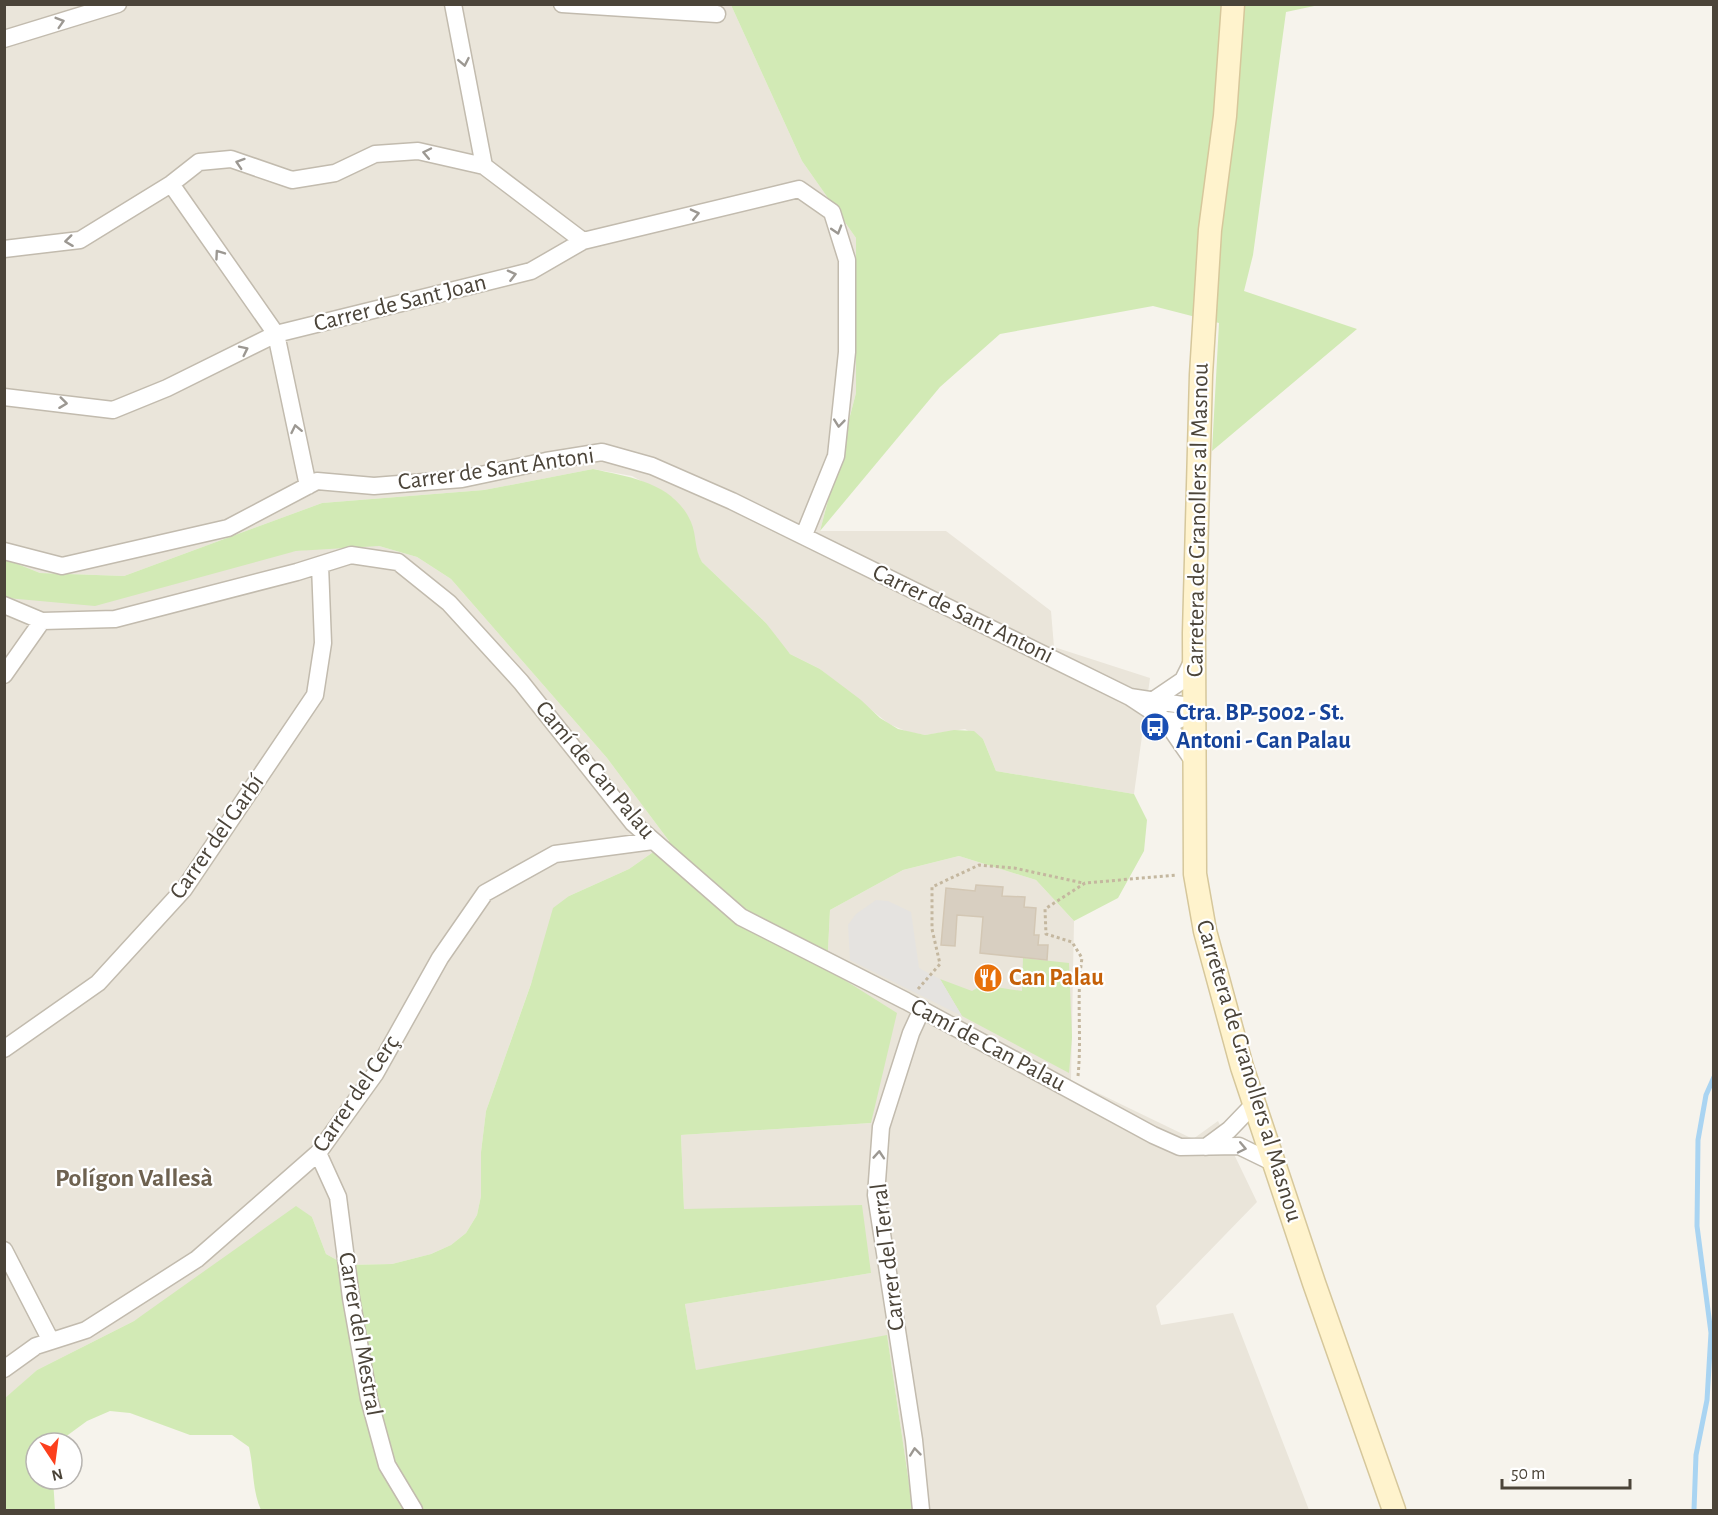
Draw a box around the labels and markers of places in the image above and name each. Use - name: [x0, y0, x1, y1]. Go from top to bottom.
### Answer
- place label: Ctra. BP-5002 - St. Antoni - Can Palau: [1176, 701, 1351, 753]
- bus stop icon: Ctra. BP-5002 - St. Antoni - Can Palau: [1139, 711, 1171, 743]
- restaurant icon: Can Palau: [972, 962, 1004, 994]
- place label: Can Palau: [1009, 966, 1104, 990]

